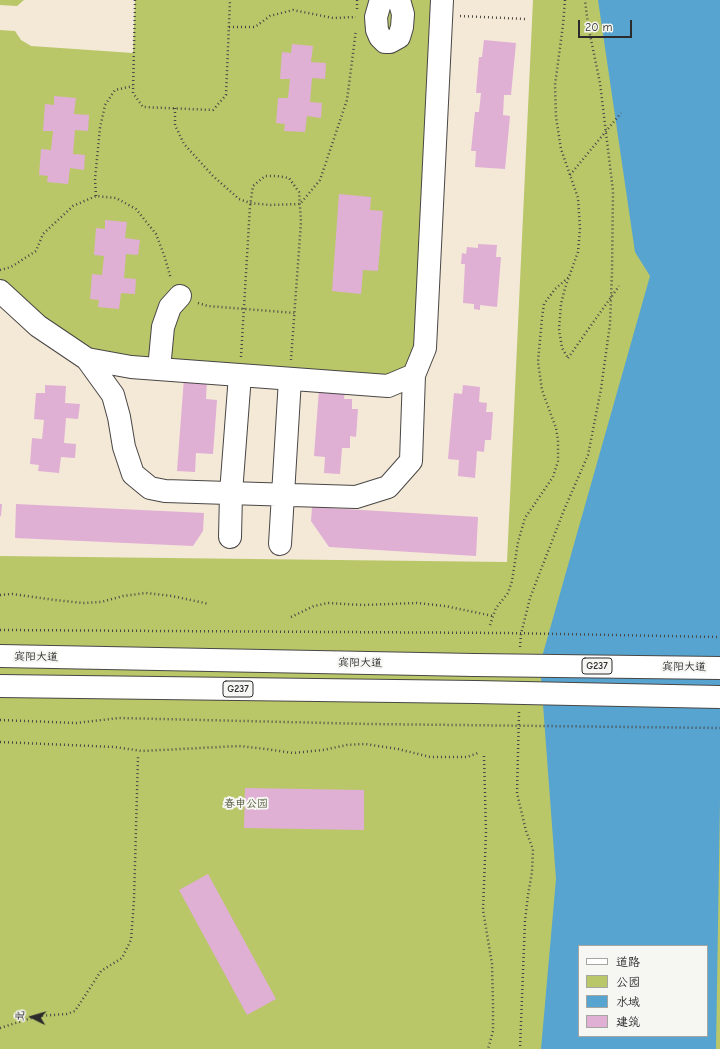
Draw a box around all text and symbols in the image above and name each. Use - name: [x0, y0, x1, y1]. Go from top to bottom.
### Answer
- scale bar: [580, 12, 634, 38]
- text: 20 m: [585, 20, 613, 34]
- street label: 宾阳大道: [14, 650, 58, 664]
- street label: 宾阳大道: [338, 656, 382, 670]
- road number: G237: [582, 658, 612, 674]
- street label: 宾阳大道: [662, 660, 706, 674]
- road number: G237: [223, 681, 253, 697]
- park label: 春申公园: [224, 797, 268, 811]
- legend: [578, 945, 708, 1037]
- text: 道路: [616, 955, 640, 969]
- text: 公园: [616, 975, 640, 989]
- text: 水域: [616, 995, 640, 1009]
- north arrow: [12, 997, 52, 1037]
- text: 北: [13, 1010, 27, 1022]
- text: 建筑: [616, 1015, 640, 1029]

